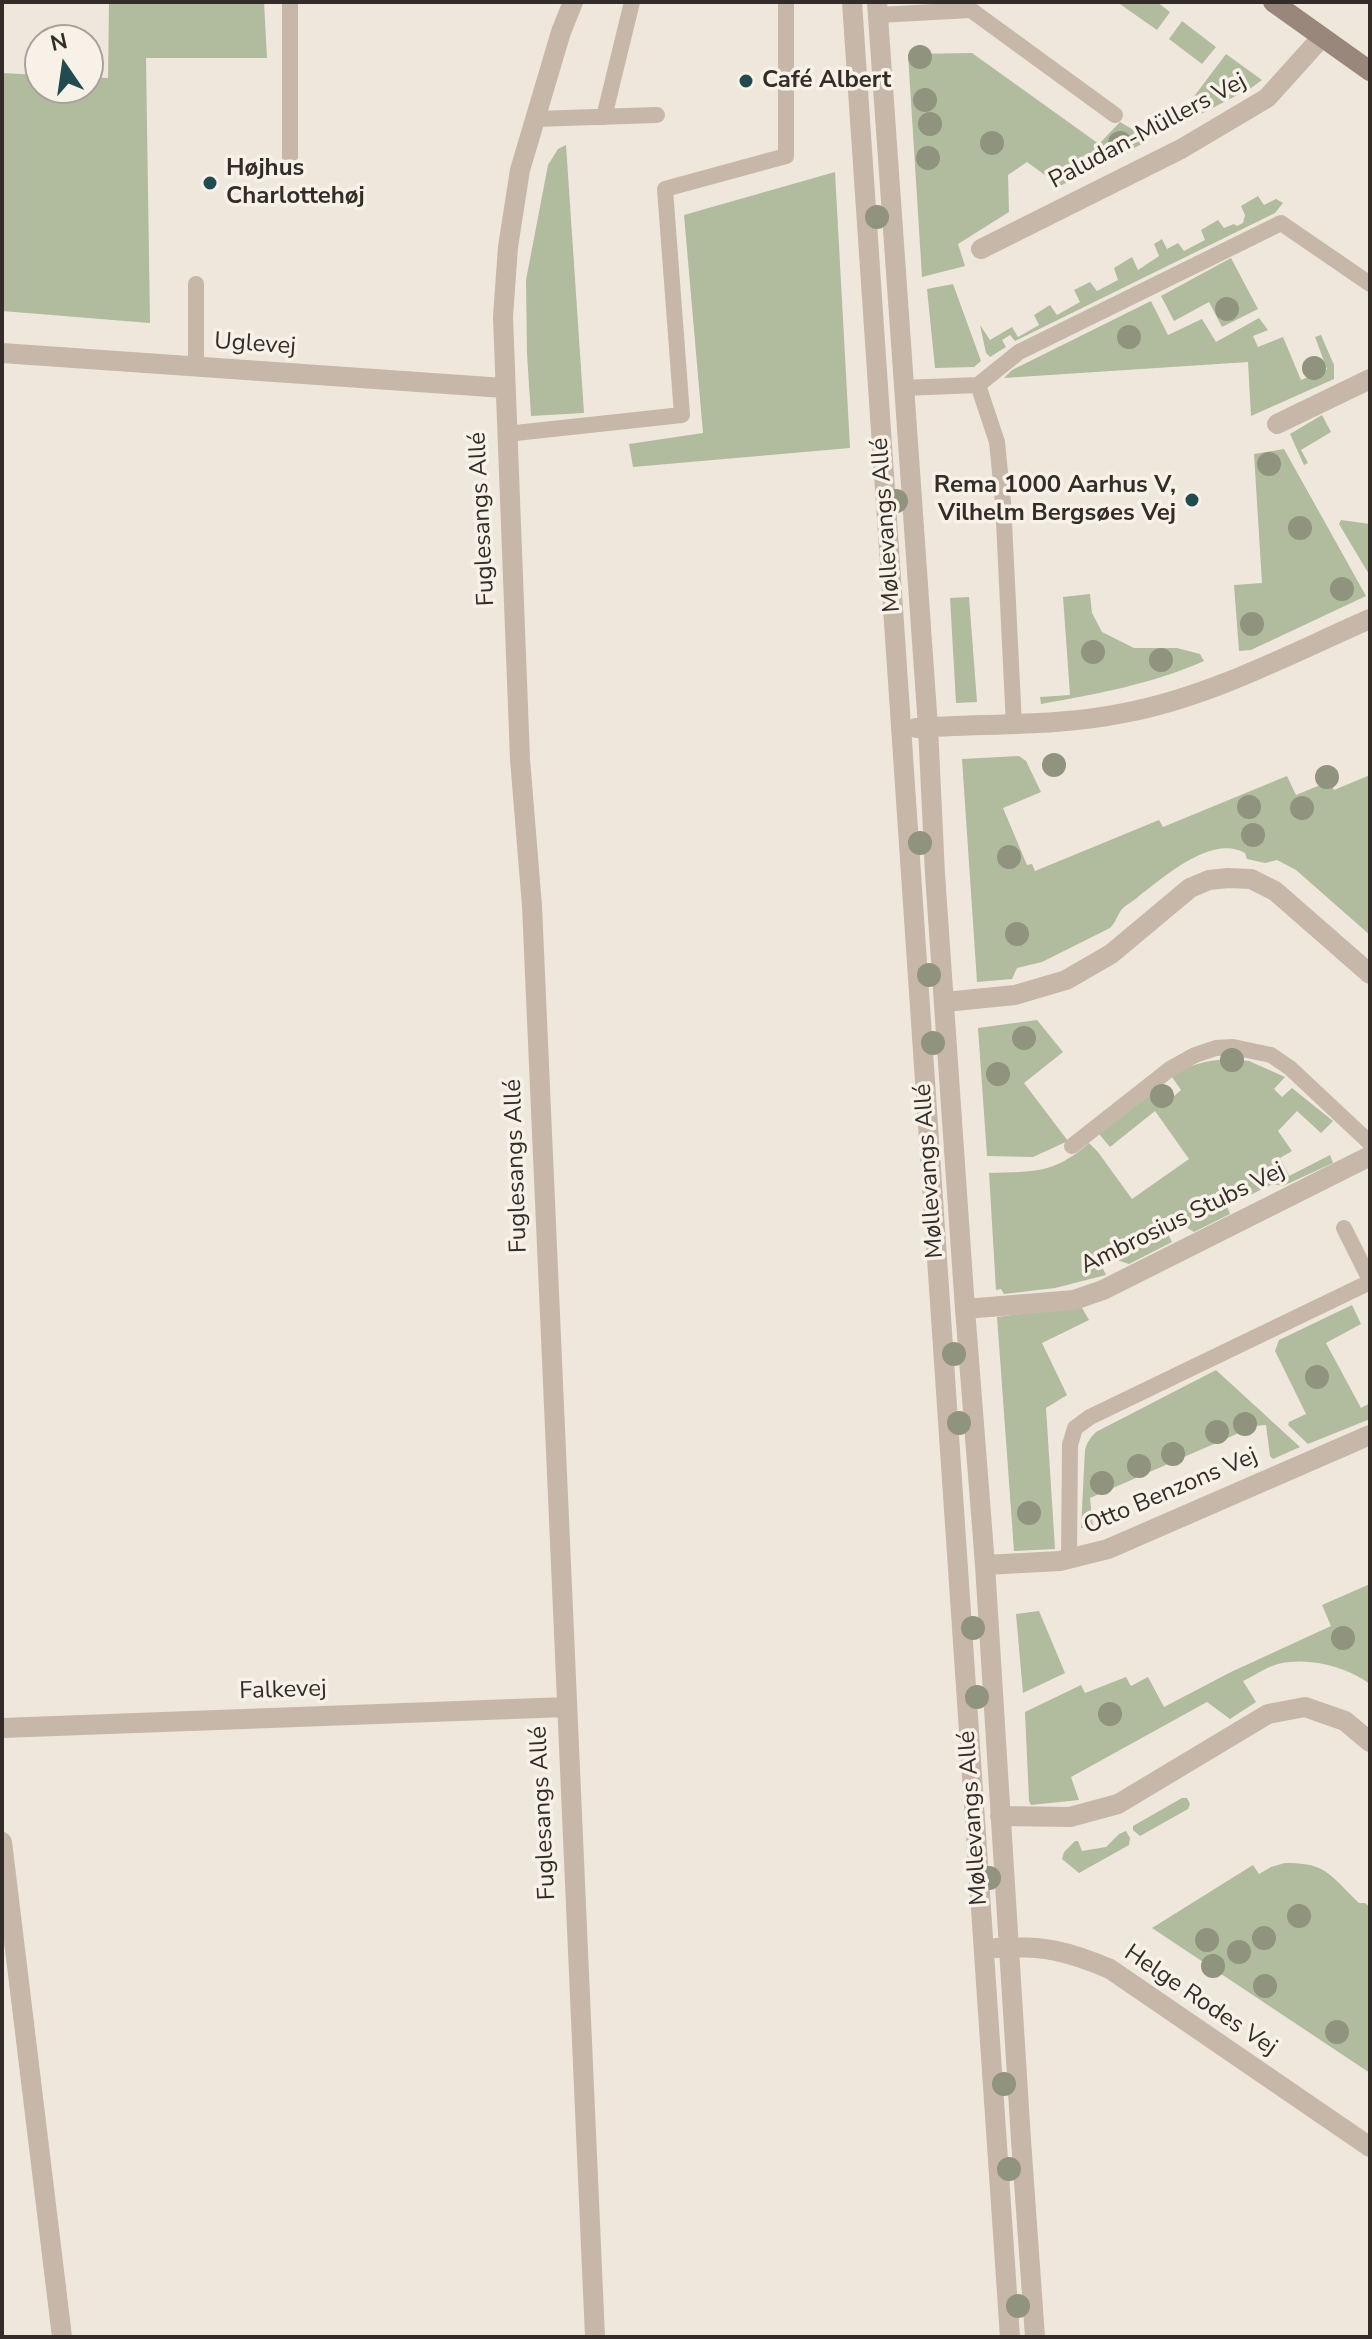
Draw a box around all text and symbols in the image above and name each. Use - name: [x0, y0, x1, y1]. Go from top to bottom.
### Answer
- north arrow: [24, 24, 104, 104]
- text: N: [48, 26, 70, 59]
- place label: Café Albert: [762, 67, 891, 95]
- street label: Paludan-Müllers Vej: [1045, 68, 1251, 196]
- marker: Café Albert: [737, 72, 755, 90]
- place label: Højhus Charlottehøj: [226, 155, 365, 211]
- marker: Højhus Charlottehøj: [201, 174, 219, 192]
- street label: Uglevej: [213, 328, 297, 362]
- street label: Fuglesangs Allé: [464, 431, 502, 607]
- street label: Møllevangs Allé: [867, 437, 907, 613]
- place label: Rema 1000 Aarhus V, Vilhelm Bergsøes Vej: [934, 472, 1176, 528]
- marker: Rema 1000 Aarhus V, Vilhelm Bergsøes Vej: [1183, 491, 1201, 509]
- street label: Fuglesangs Allé: [500, 1078, 534, 1254]
- street label: Møllevangs Allé: [910, 1083, 950, 1259]
- street label: Ambrosius Stubs Vej: [1076, 1157, 1290, 1281]
- street label: Otto Benzons Vej: [1080, 1442, 1262, 1542]
- street label: Falkevej: [239, 1675, 327, 1707]
- street label: Fuglesangs Allé: [525, 1725, 563, 1901]
- street label: Møllevangs Allé: [954, 1730, 994, 1906]
- street label: Helge Rodes Vej: [1118, 1939, 1282, 2063]

